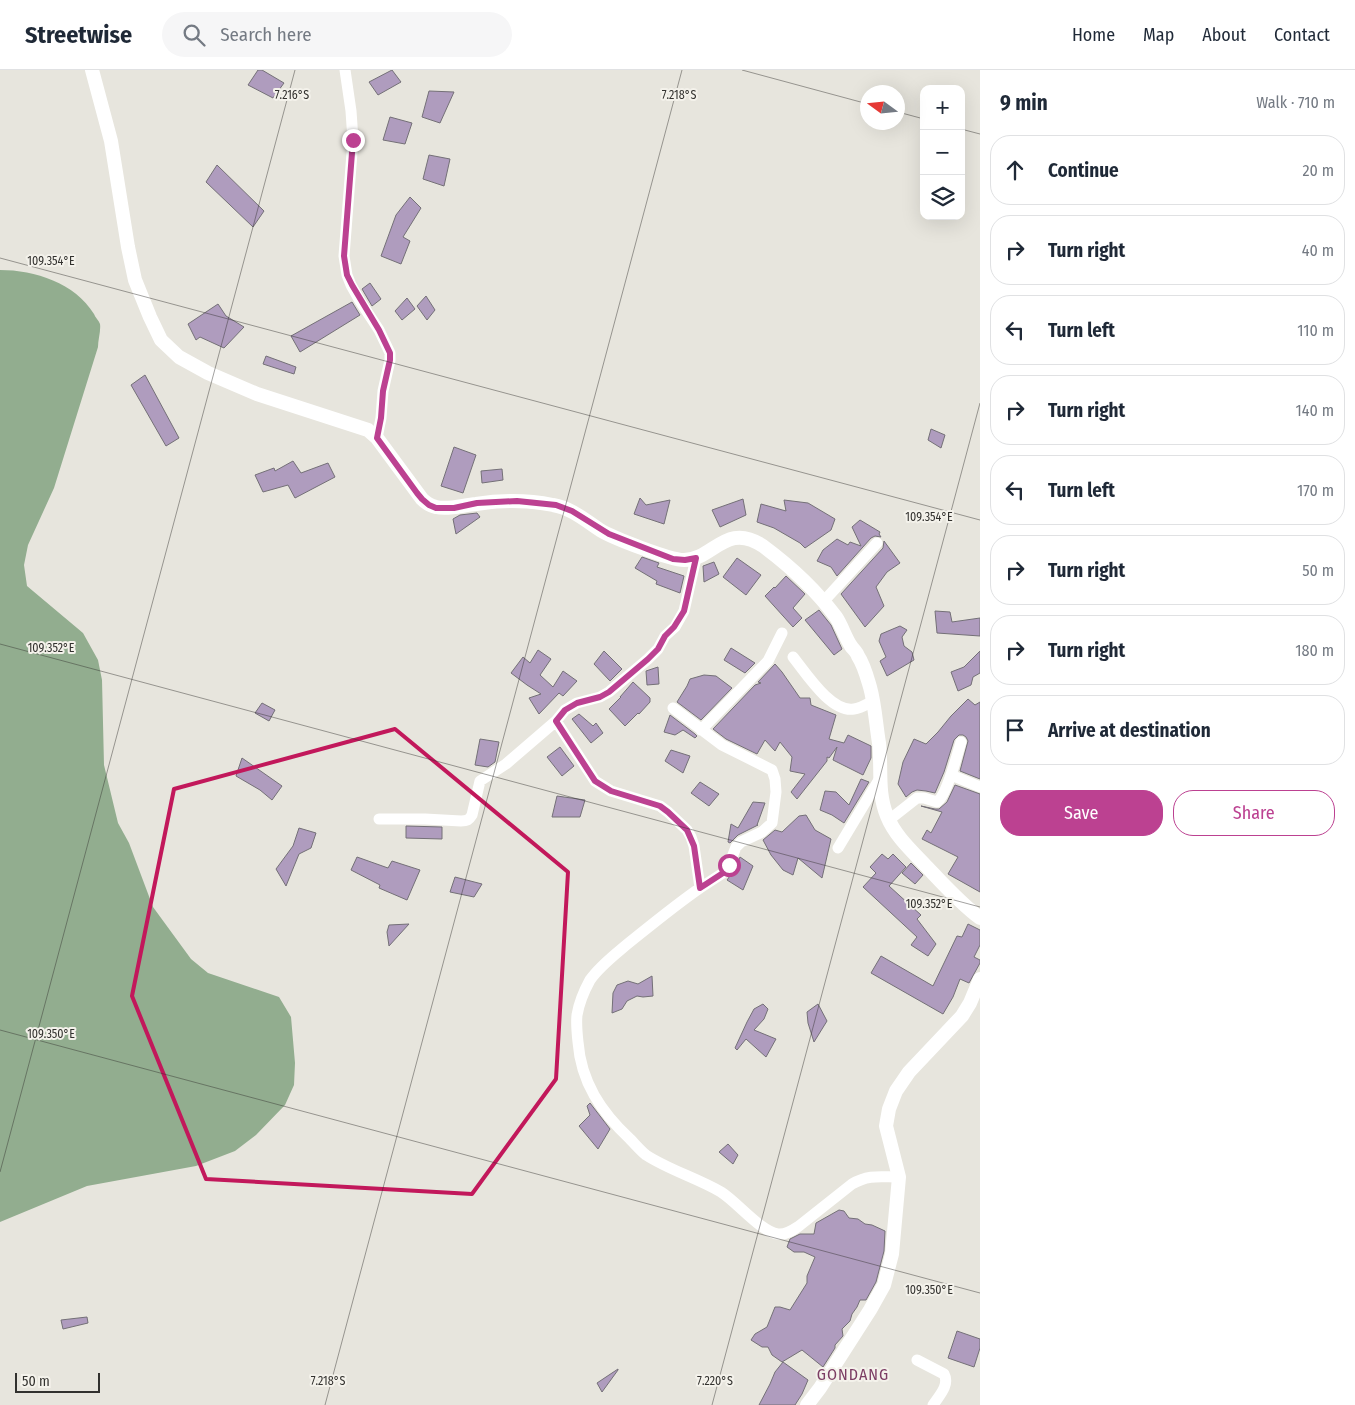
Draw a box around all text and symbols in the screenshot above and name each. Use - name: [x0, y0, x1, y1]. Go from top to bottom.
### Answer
- search box: [162, 12, 512, 57]
- text: Streetwise: [25, 21, 132, 49]
- icon: search: [180, 21, 208, 49]
- text: Search here: [220, 23, 312, 46]
- text: Home: [1072, 24, 1115, 46]
- text: Map: [1143, 24, 1174, 46]
- text: About: [1202, 24, 1246, 46]
- text: Contact: [1274, 24, 1330, 46]
- north arrow: [860, 85, 905, 130]
- map controls: [920, 85, 965, 220]
- button: +: [920, 85, 965, 130]
- text: 7.216°S: [275, 88, 309, 102]
- text: 7.218°S: [662, 88, 696, 102]
- text: 9 min: [1000, 90, 1048, 116]
- text: Walk · 710 m: [1256, 93, 1335, 112]
- route end: [342, 129, 365, 152]
- button: −: [920, 130, 965, 175]
- icon: ahead: [1001, 156, 1029, 184]
- text: Continue: [1048, 159, 1119, 182]
- text: 20 m: [1303, 161, 1334, 180]
- button: layers: [920, 175, 965, 220]
- icon: right: [1001, 236, 1029, 264]
- text: Turn right: [1048, 239, 1125, 262]
- text: 40 m: [1302, 241, 1334, 260]
- text: 109.354°E: [27, 254, 75, 268]
- icon: left: [1001, 316, 1029, 344]
- text: Turn left: [1048, 319, 1115, 342]
- text: 110 m: [1297, 321, 1334, 340]
- icon: right: [1001, 396, 1029, 424]
- text: Turn right: [1048, 399, 1125, 422]
- text: 140 m: [1296, 401, 1334, 420]
- icon: left: [1001, 476, 1029, 504]
- text: Turn left: [1048, 479, 1115, 502]
- text: 170 m: [1297, 481, 1334, 500]
- text: 109.354°E: [905, 510, 953, 524]
- icon: right: [1001, 556, 1029, 584]
- text: Turn right: [1048, 559, 1125, 582]
- text: 50 m: [1302, 561, 1334, 580]
- icon: right: [1001, 636, 1029, 664]
- text: Turn right: [1048, 639, 1125, 662]
- text: 109.352°E: [28, 641, 75, 655]
- text: 180 m: [1295, 641, 1334, 660]
- icon: arrive: [1001, 716, 1029, 744]
- text: Arrive at destination: [1048, 719, 1211, 742]
- button: Save: [1000, 790, 1163, 836]
- button: Share: [1173, 790, 1335, 836]
- route start: [718, 854, 741, 877]
- text: 109.352°E: [906, 897, 953, 911]
- text: 109.350°E: [27, 1027, 75, 1041]
- text: 109.350°E: [905, 1283, 953, 1297]
- district label: GONDANG: [817, 1365, 889, 1384]
- scale bar: [15, 1370, 100, 1393]
- text: 50 m: [22, 1373, 50, 1390]
- text: 7.218°S: [311, 1374, 345, 1388]
- text: 7.220°S: [697, 1374, 733, 1388]

